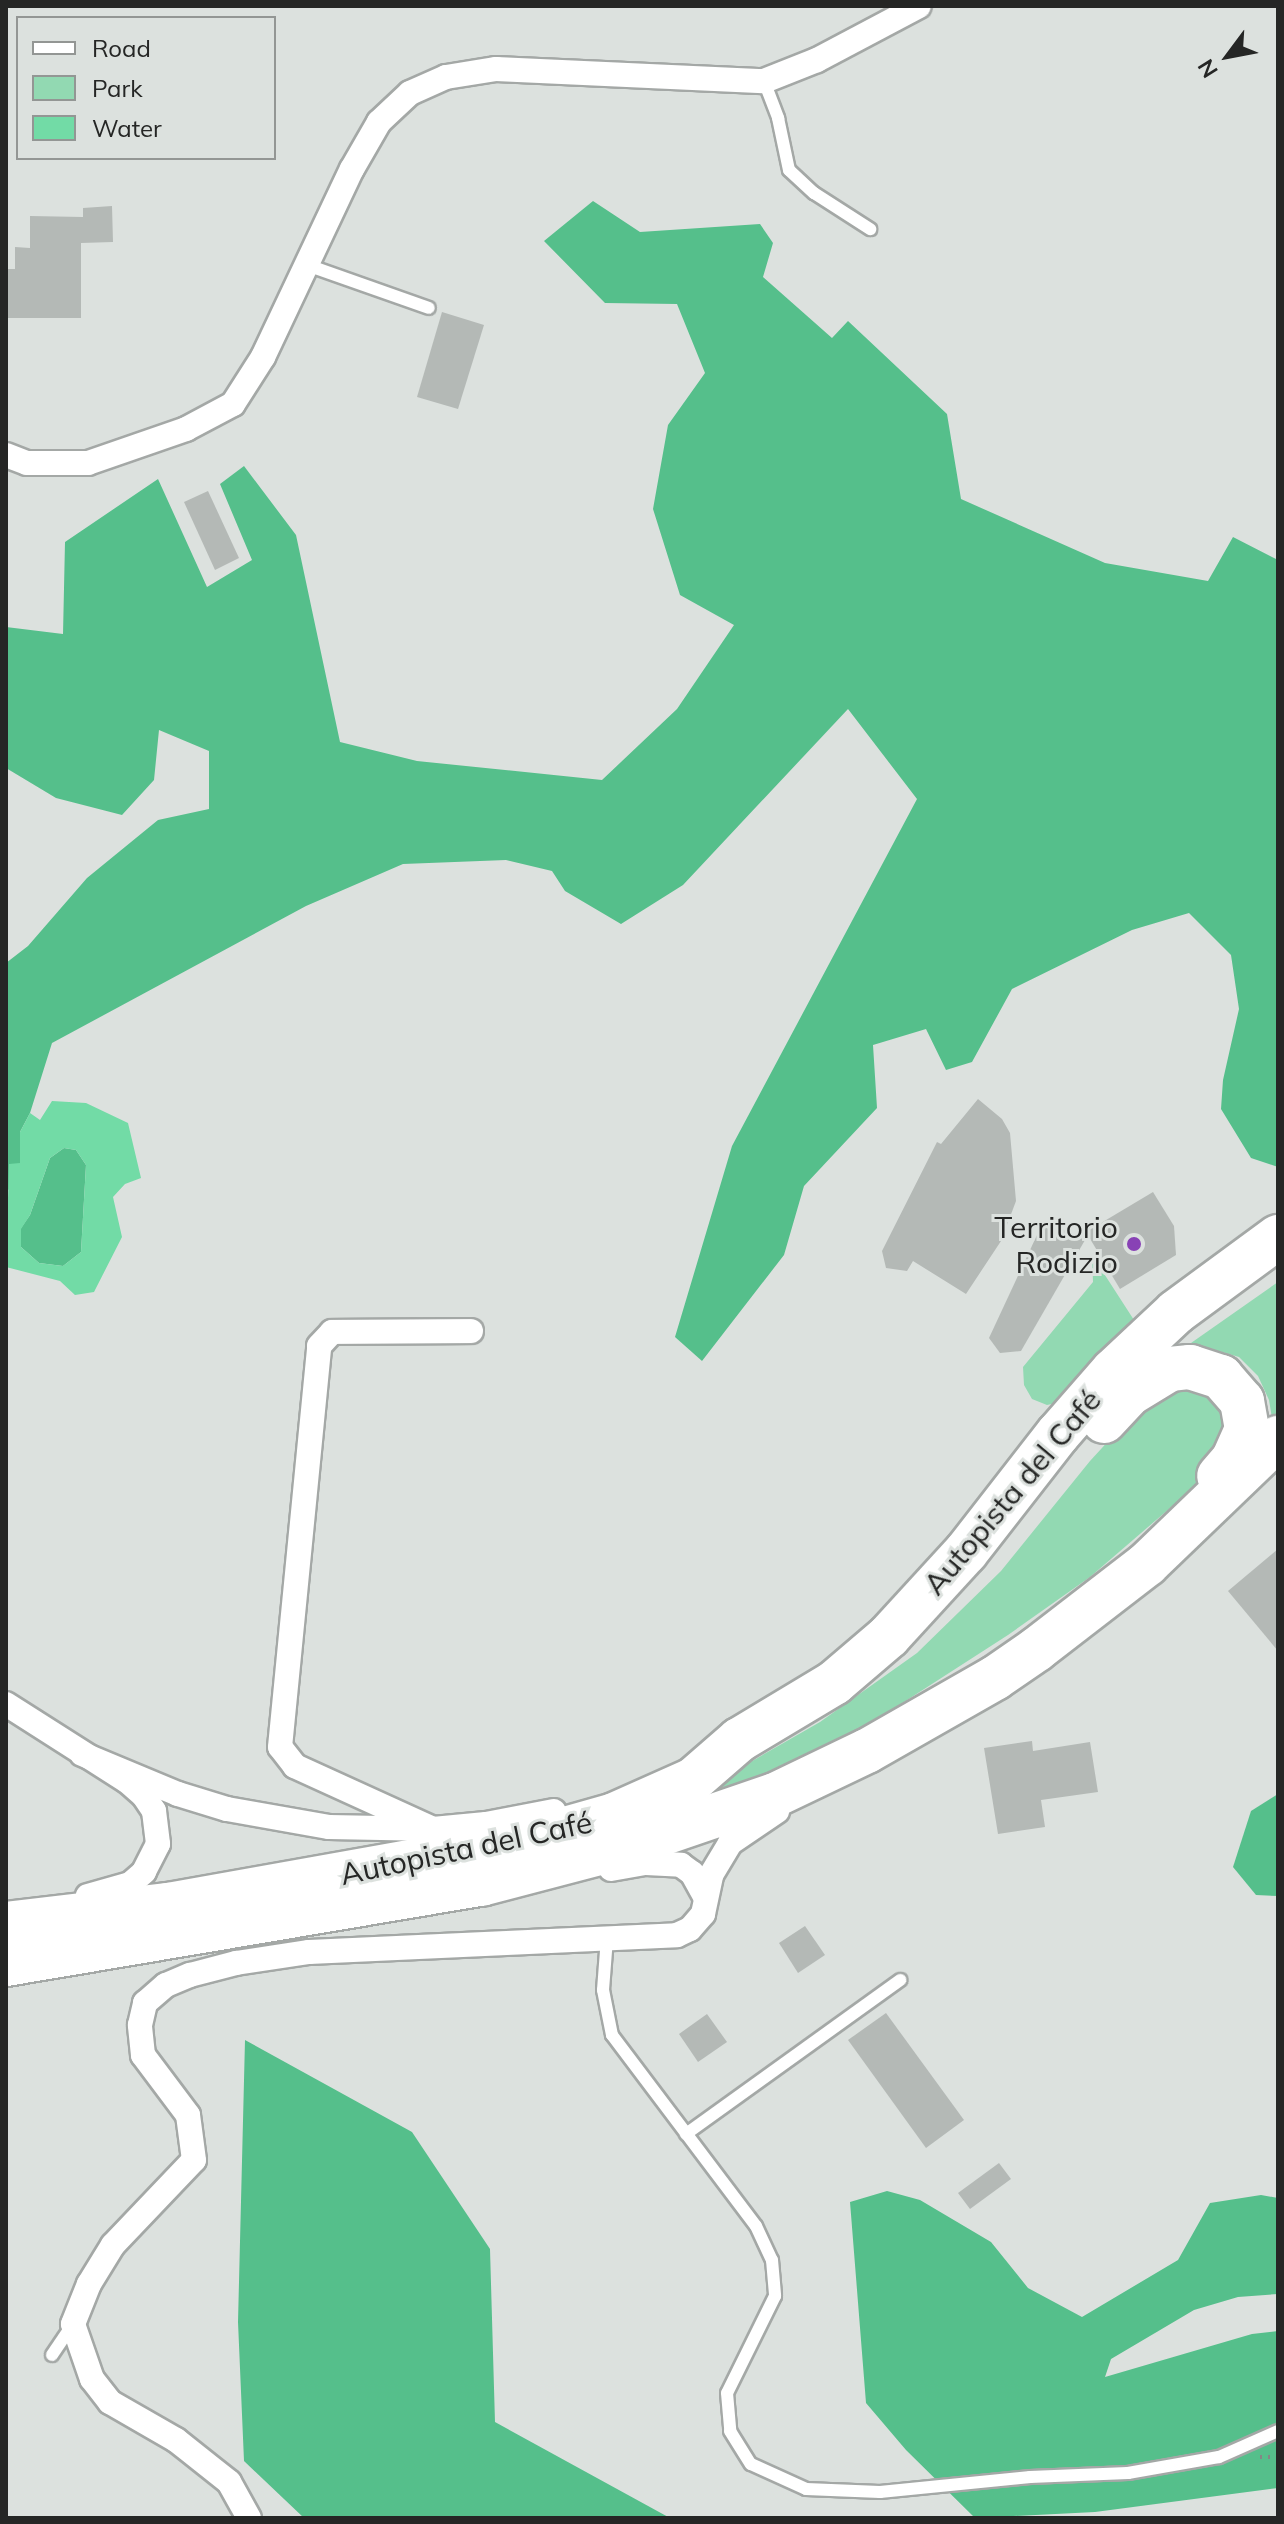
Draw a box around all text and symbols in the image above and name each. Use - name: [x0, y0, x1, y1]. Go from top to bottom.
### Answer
- legend: [16, 16, 276, 160]
- north arrow: [1188, 16, 1268, 96]
- text: Road: [92, 33, 151, 63]
- text: N: [1191, 54, 1224, 83]
- text: Park: [92, 73, 143, 103]
- text: Water: [92, 113, 162, 143]
- place label: Territorio Rodizio: [994, 1209, 1118, 1280]
- marker: Territorio Rodizio: [1125, 1235, 1143, 1253]
- street label: Autopista del Café: [916, 1382, 1108, 1602]
- street label: Autopista del Café: [337, 1804, 595, 1892]

